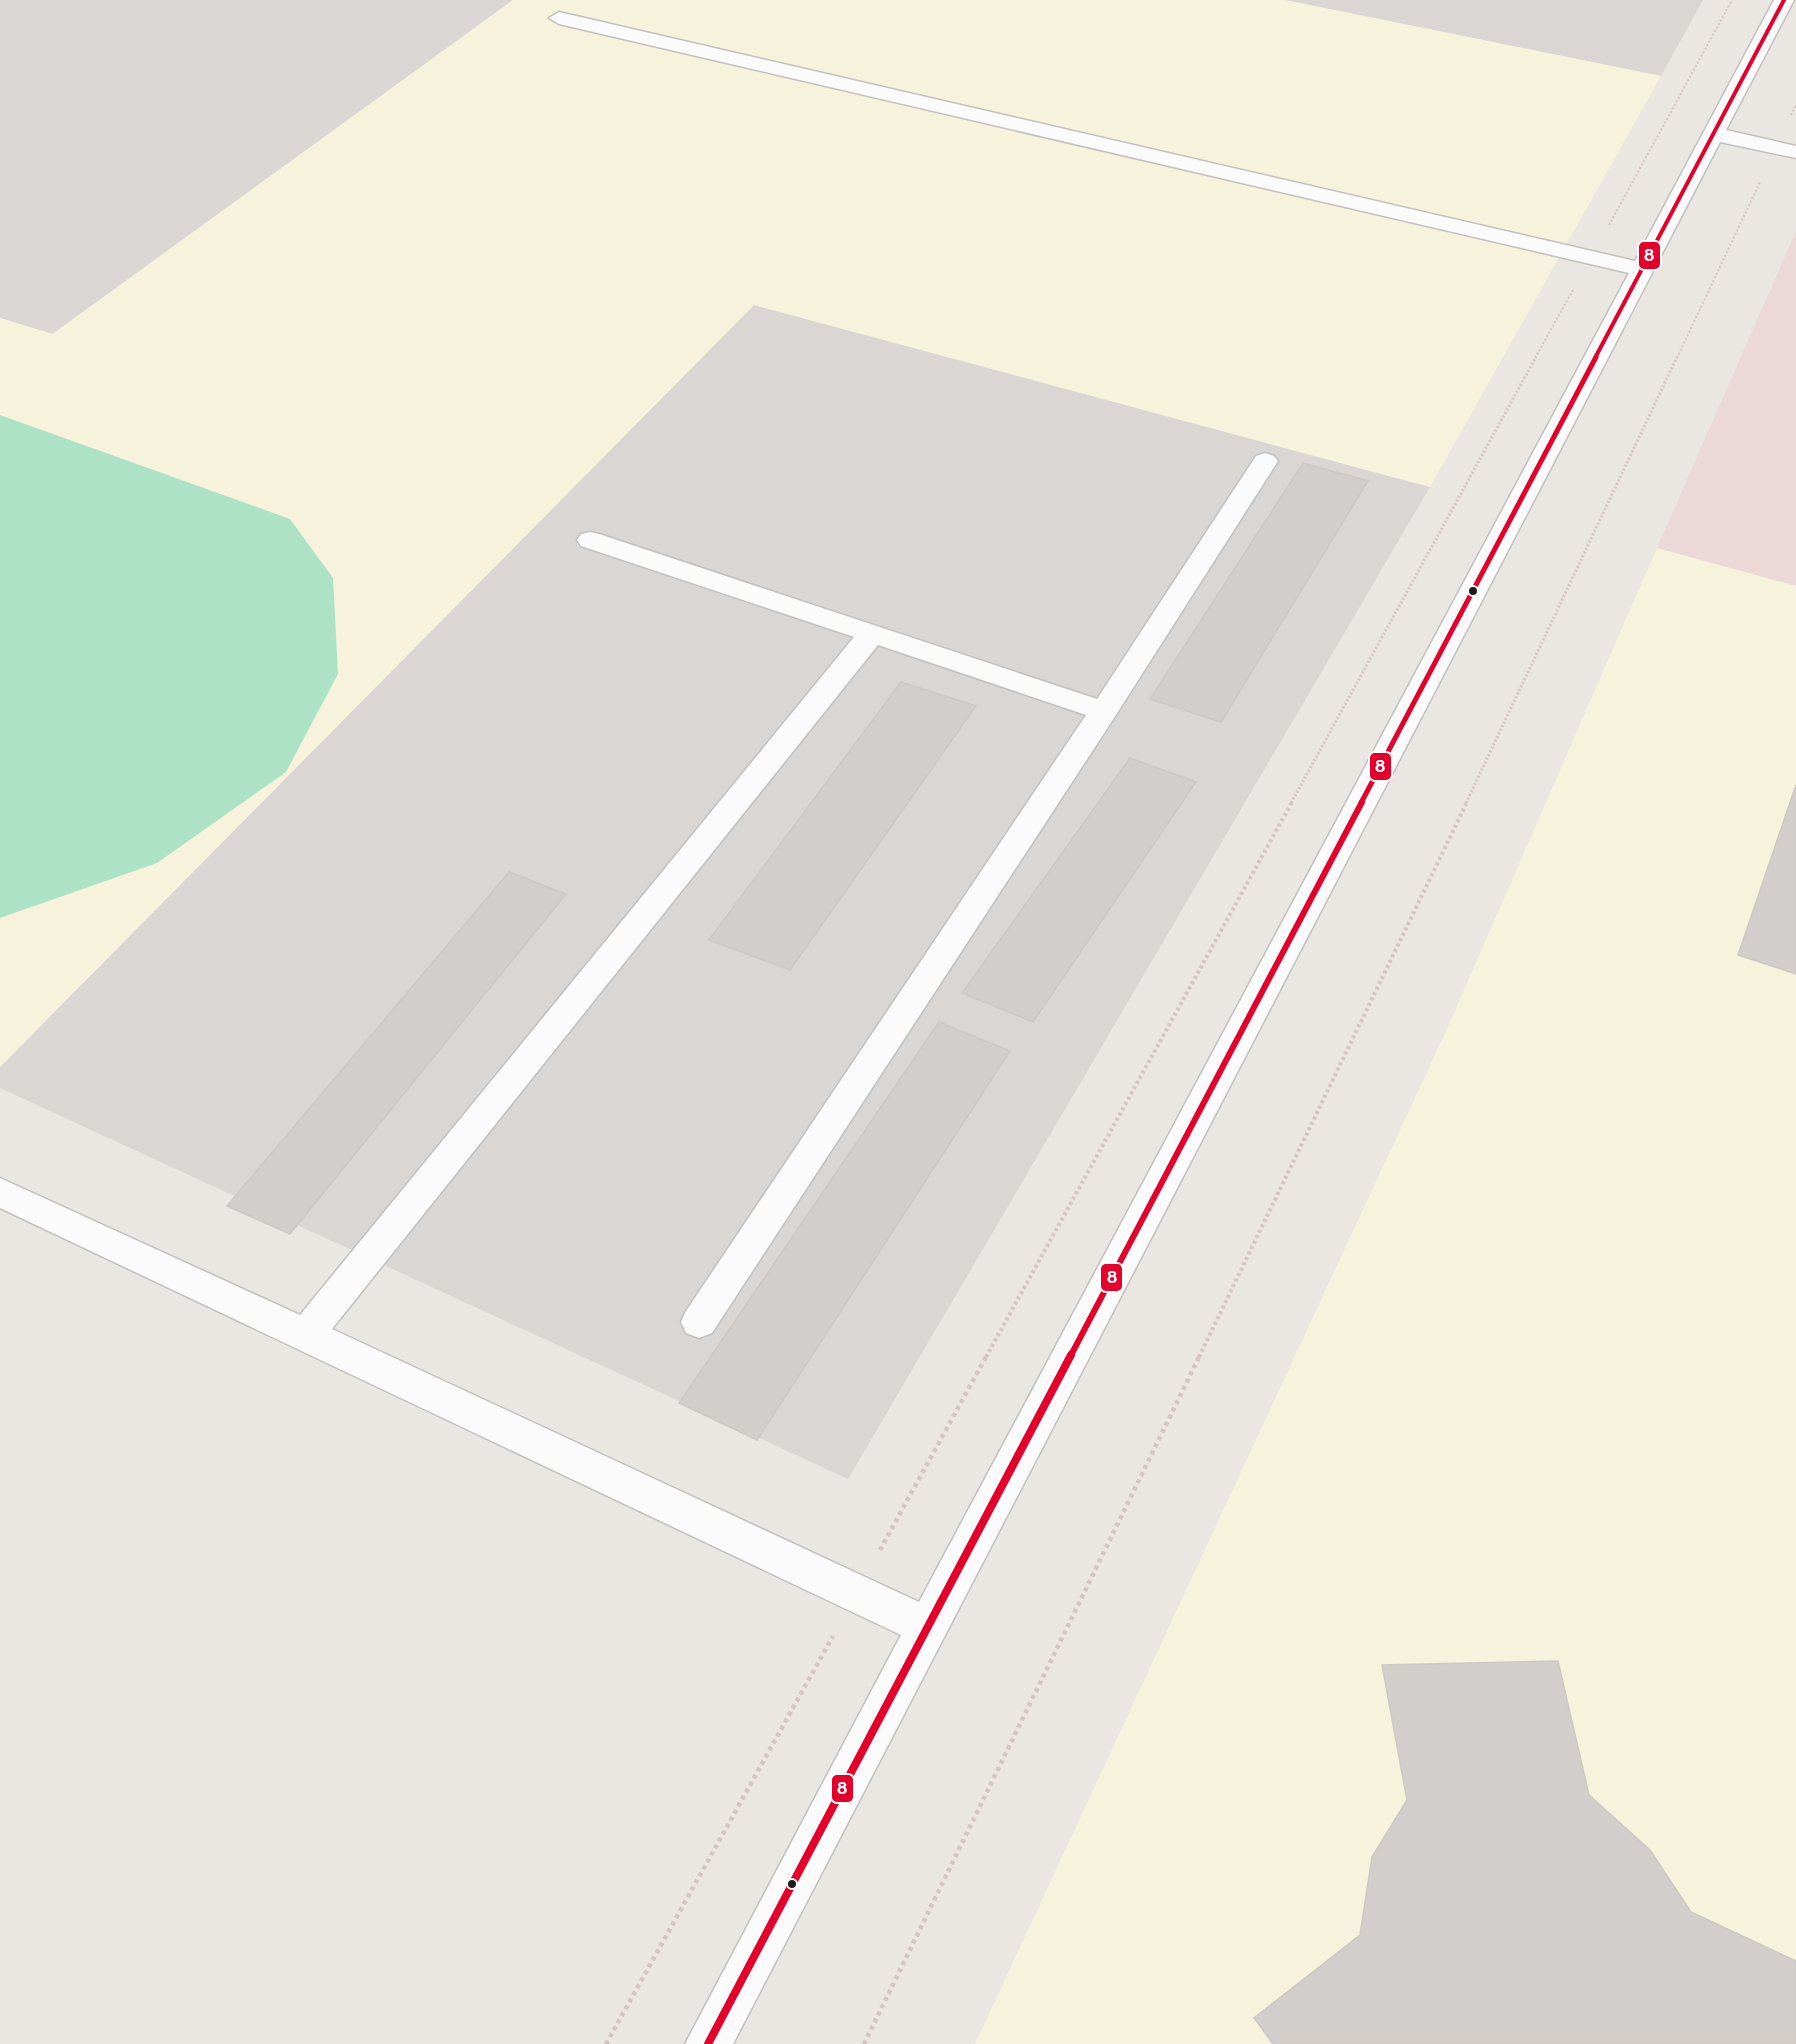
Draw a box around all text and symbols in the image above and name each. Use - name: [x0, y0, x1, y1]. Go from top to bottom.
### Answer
- line badge: 8: [1638, 241, 1661, 270]
- text: 8: [1644, 246, 1655, 265]
- unlabelled marker: [1467, 585, 1479, 597]
- line badge: 8: [1369, 752, 1392, 781]
- text: 8: [1375, 757, 1386, 776]
- line badge: 8: [1100, 1263, 1123, 1292]
- text: 8: [1107, 1268, 1118, 1287]
- line badge: 8: [831, 1774, 854, 1803]
- text: 8: [837, 1779, 848, 1798]
- unlabelled marker: [786, 1878, 798, 1890]

